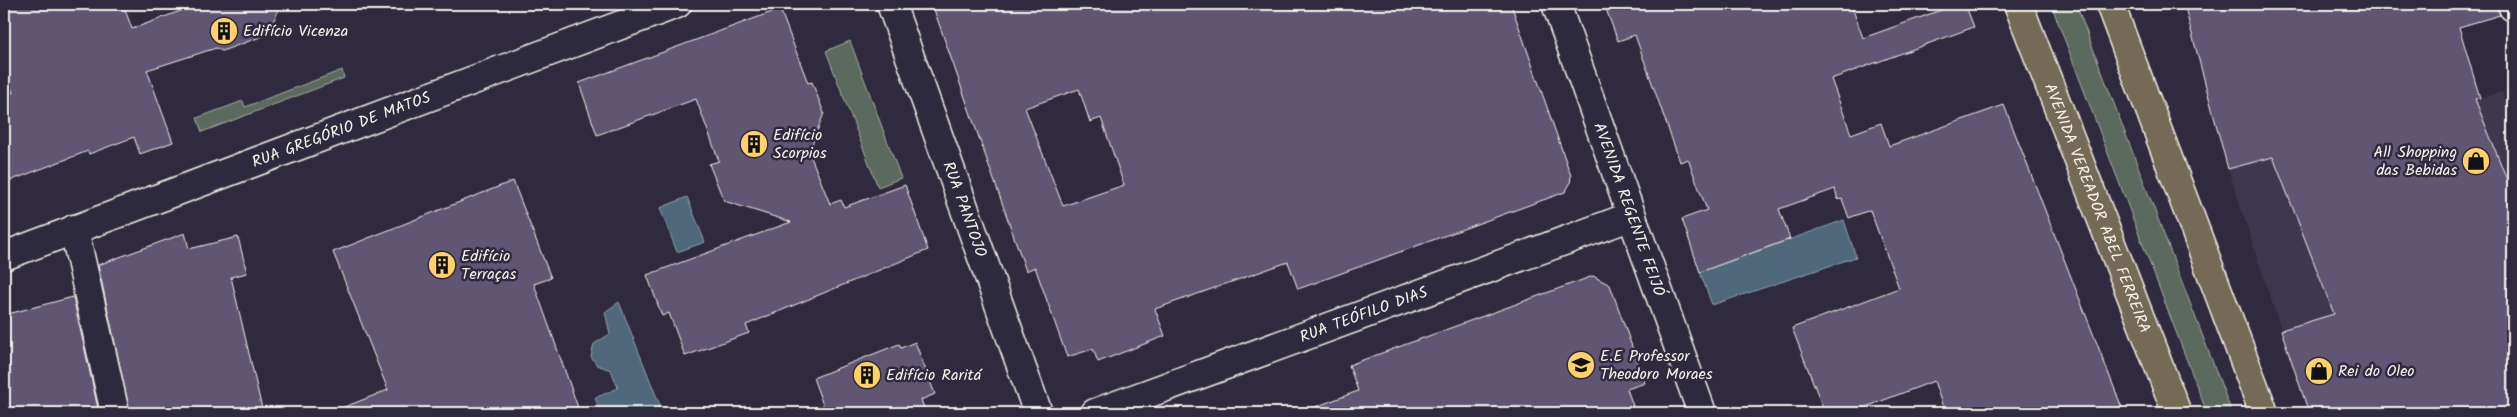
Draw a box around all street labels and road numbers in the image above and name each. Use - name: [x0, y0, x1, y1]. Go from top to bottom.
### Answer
- street label: AVENIDA VEREADOR ABEL FERREIRA: [2037, 79, 2157, 337]
- street label: RUA GREGÓRIO DE MATOS: [248, 85, 435, 175]
- street label: AVENIDA REGENTE FEIJÓ: [1587, 119, 1672, 301]
- street label: RUA PANTOJO: [936, 158, 993, 261]
- street label: RUA TEÓFILO DIAS: [1296, 279, 1432, 349]

